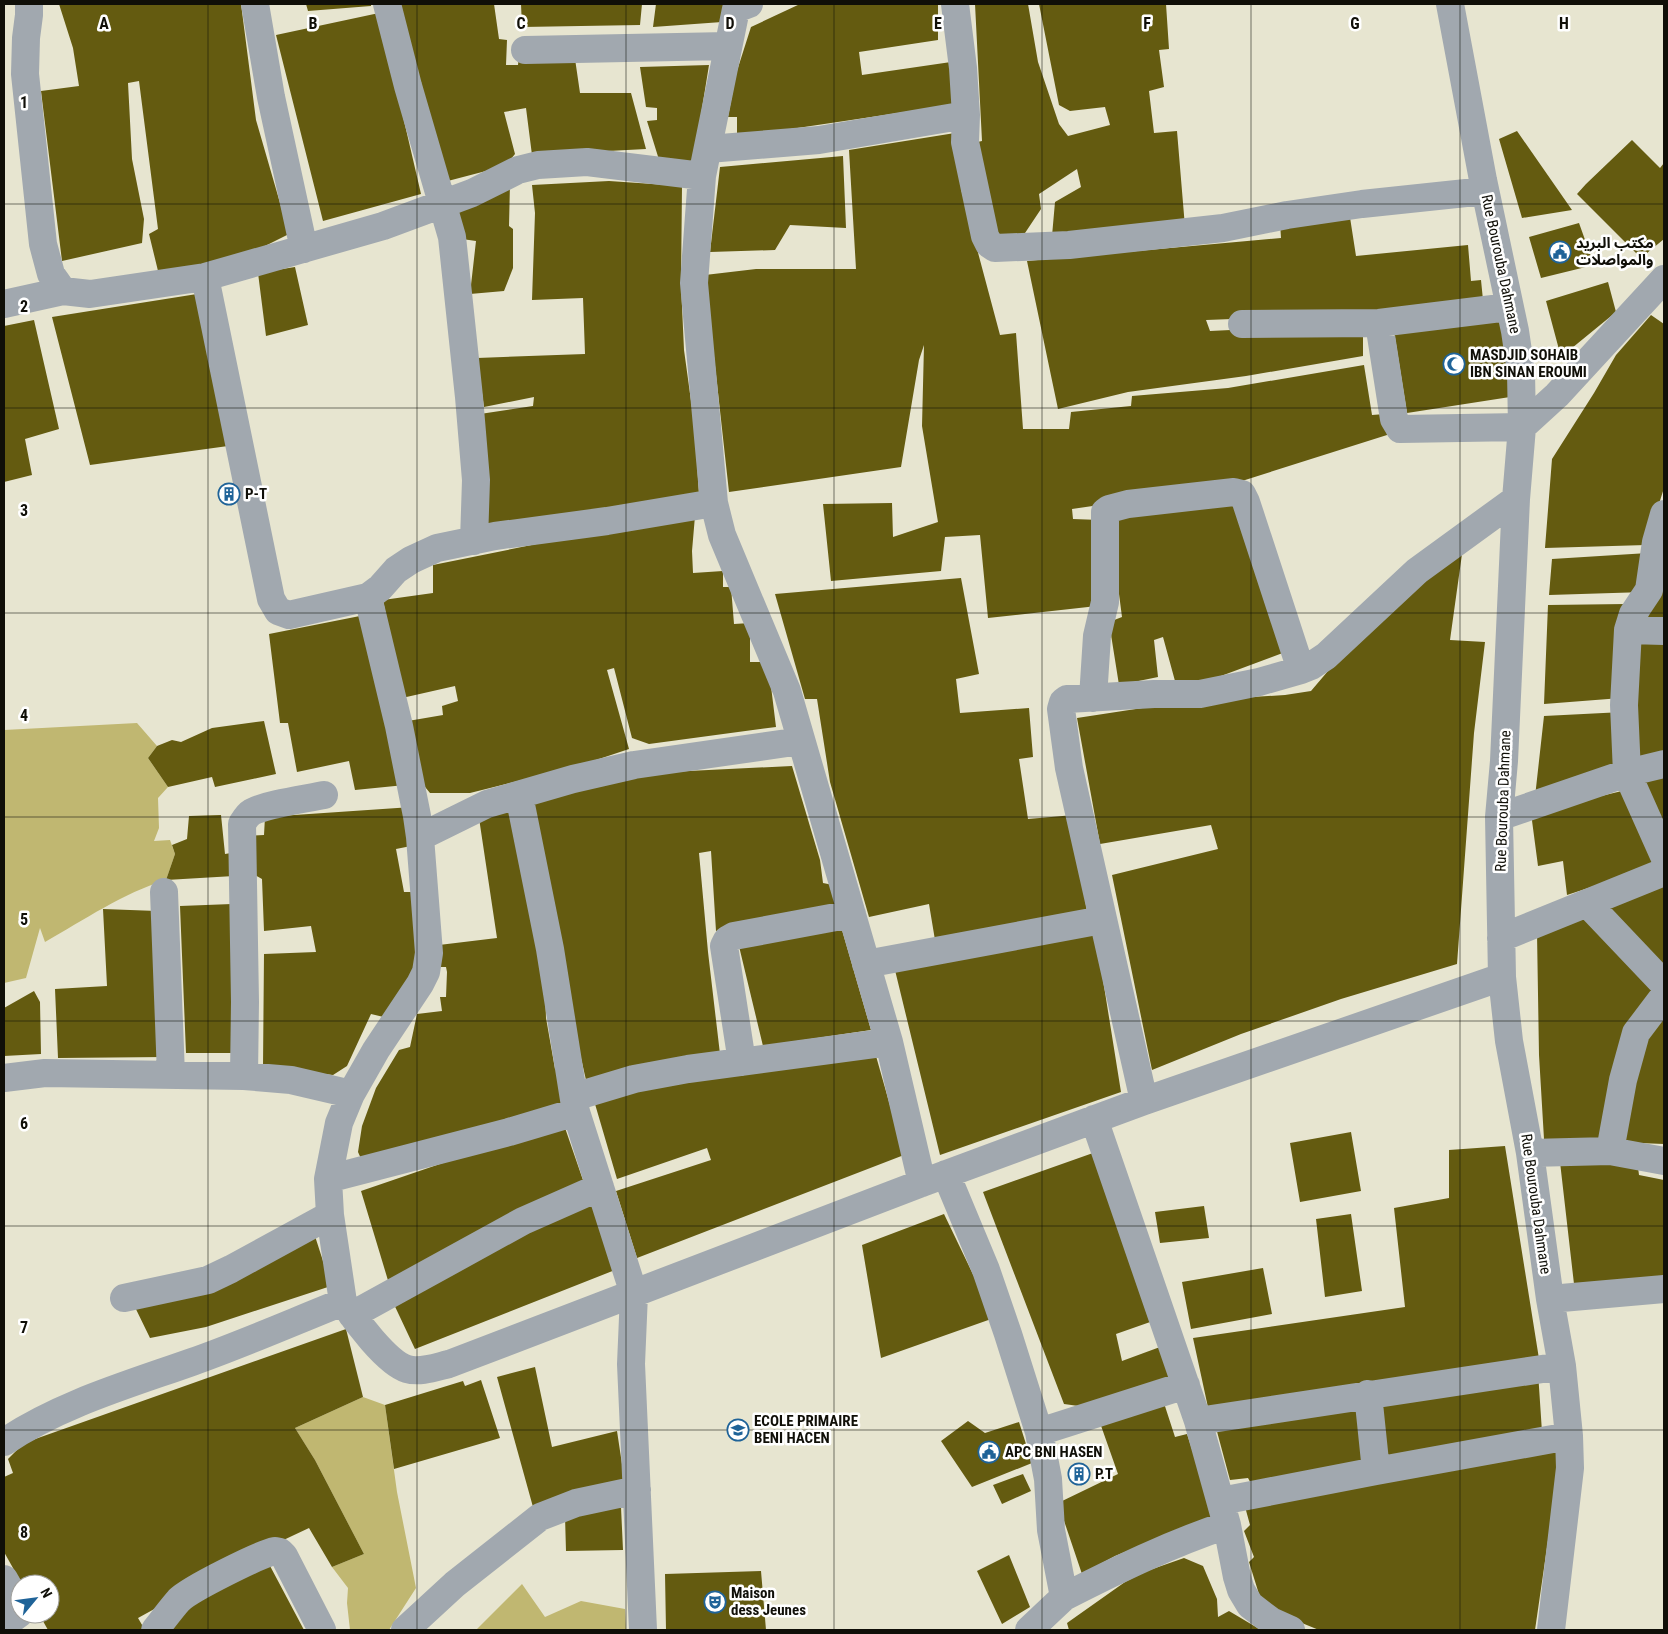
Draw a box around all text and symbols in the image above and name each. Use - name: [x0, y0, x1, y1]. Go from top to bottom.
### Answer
- text: A: [99, 14, 109, 33]
- text: B: [309, 14, 318, 33]
- text: C: [516, 14, 526, 33]
- text: D: [725, 14, 735, 33]
- text: E: [934, 14, 942, 33]
- text: F: [1143, 14, 1151, 33]
- text: G: [1350, 14, 1360, 33]
- text: H: [1559, 14, 1569, 33]
- text: 1: [20, 93, 28, 112]
- street label: Rue Bourouba Dahmane: [1477, 193, 1525, 335]
- place label: مكتب البريد والمواصلات: [1576, 234, 1654, 269]
- public building icon: مكتب البريد والمواصلات: [1548, 240, 1572, 264]
- text: 2: [20, 297, 28, 316]
- place label: MASDJID SOHAIB IBN SINAN EROUMI: [1470, 346, 1587, 381]
- mosque icon: MASDJID SOHAIB IBN SINAN EROUMI: [1442, 352, 1466, 376]
- building icon: P-T: [217, 482, 241, 506]
- place label: P-T: [245, 485, 267, 503]
- text: 3: [20, 501, 28, 520]
- text: 4: [20, 706, 28, 725]
- street label: Rue Bourouba Dahmane: [1492, 730, 1514, 872]
- text: 5: [20, 910, 28, 929]
- text: 6: [20, 1114, 28, 1133]
- street label: Rue Bourouba Dahmane: [1517, 1133, 1555, 1275]
- text: 7: [20, 1318, 28, 1337]
- place label: ECOLE PRIMAIRE BENI HACEN: [754, 1412, 858, 1447]
- school or university icon: ECOLE PRIMAIRE BENI HACEN: [726, 1418, 750, 1442]
- public building icon: APC BNI HASEN: [977, 1440, 1001, 1464]
- place label: APC BNI HASEN: [1005, 1443, 1103, 1461]
- building icon: P.T: [1067, 1462, 1091, 1486]
- place label: P.T: [1095, 1465, 1113, 1483]
- text: 8: [20, 1523, 28, 1542]
- north arrow: [10, 1574, 60, 1624]
- place label: Maison dess Jeunes: [731, 1584, 806, 1619]
- text: N: [37, 1585, 55, 1600]
- theatre icon: Maison dess Jeunes: [703, 1590, 727, 1614]

